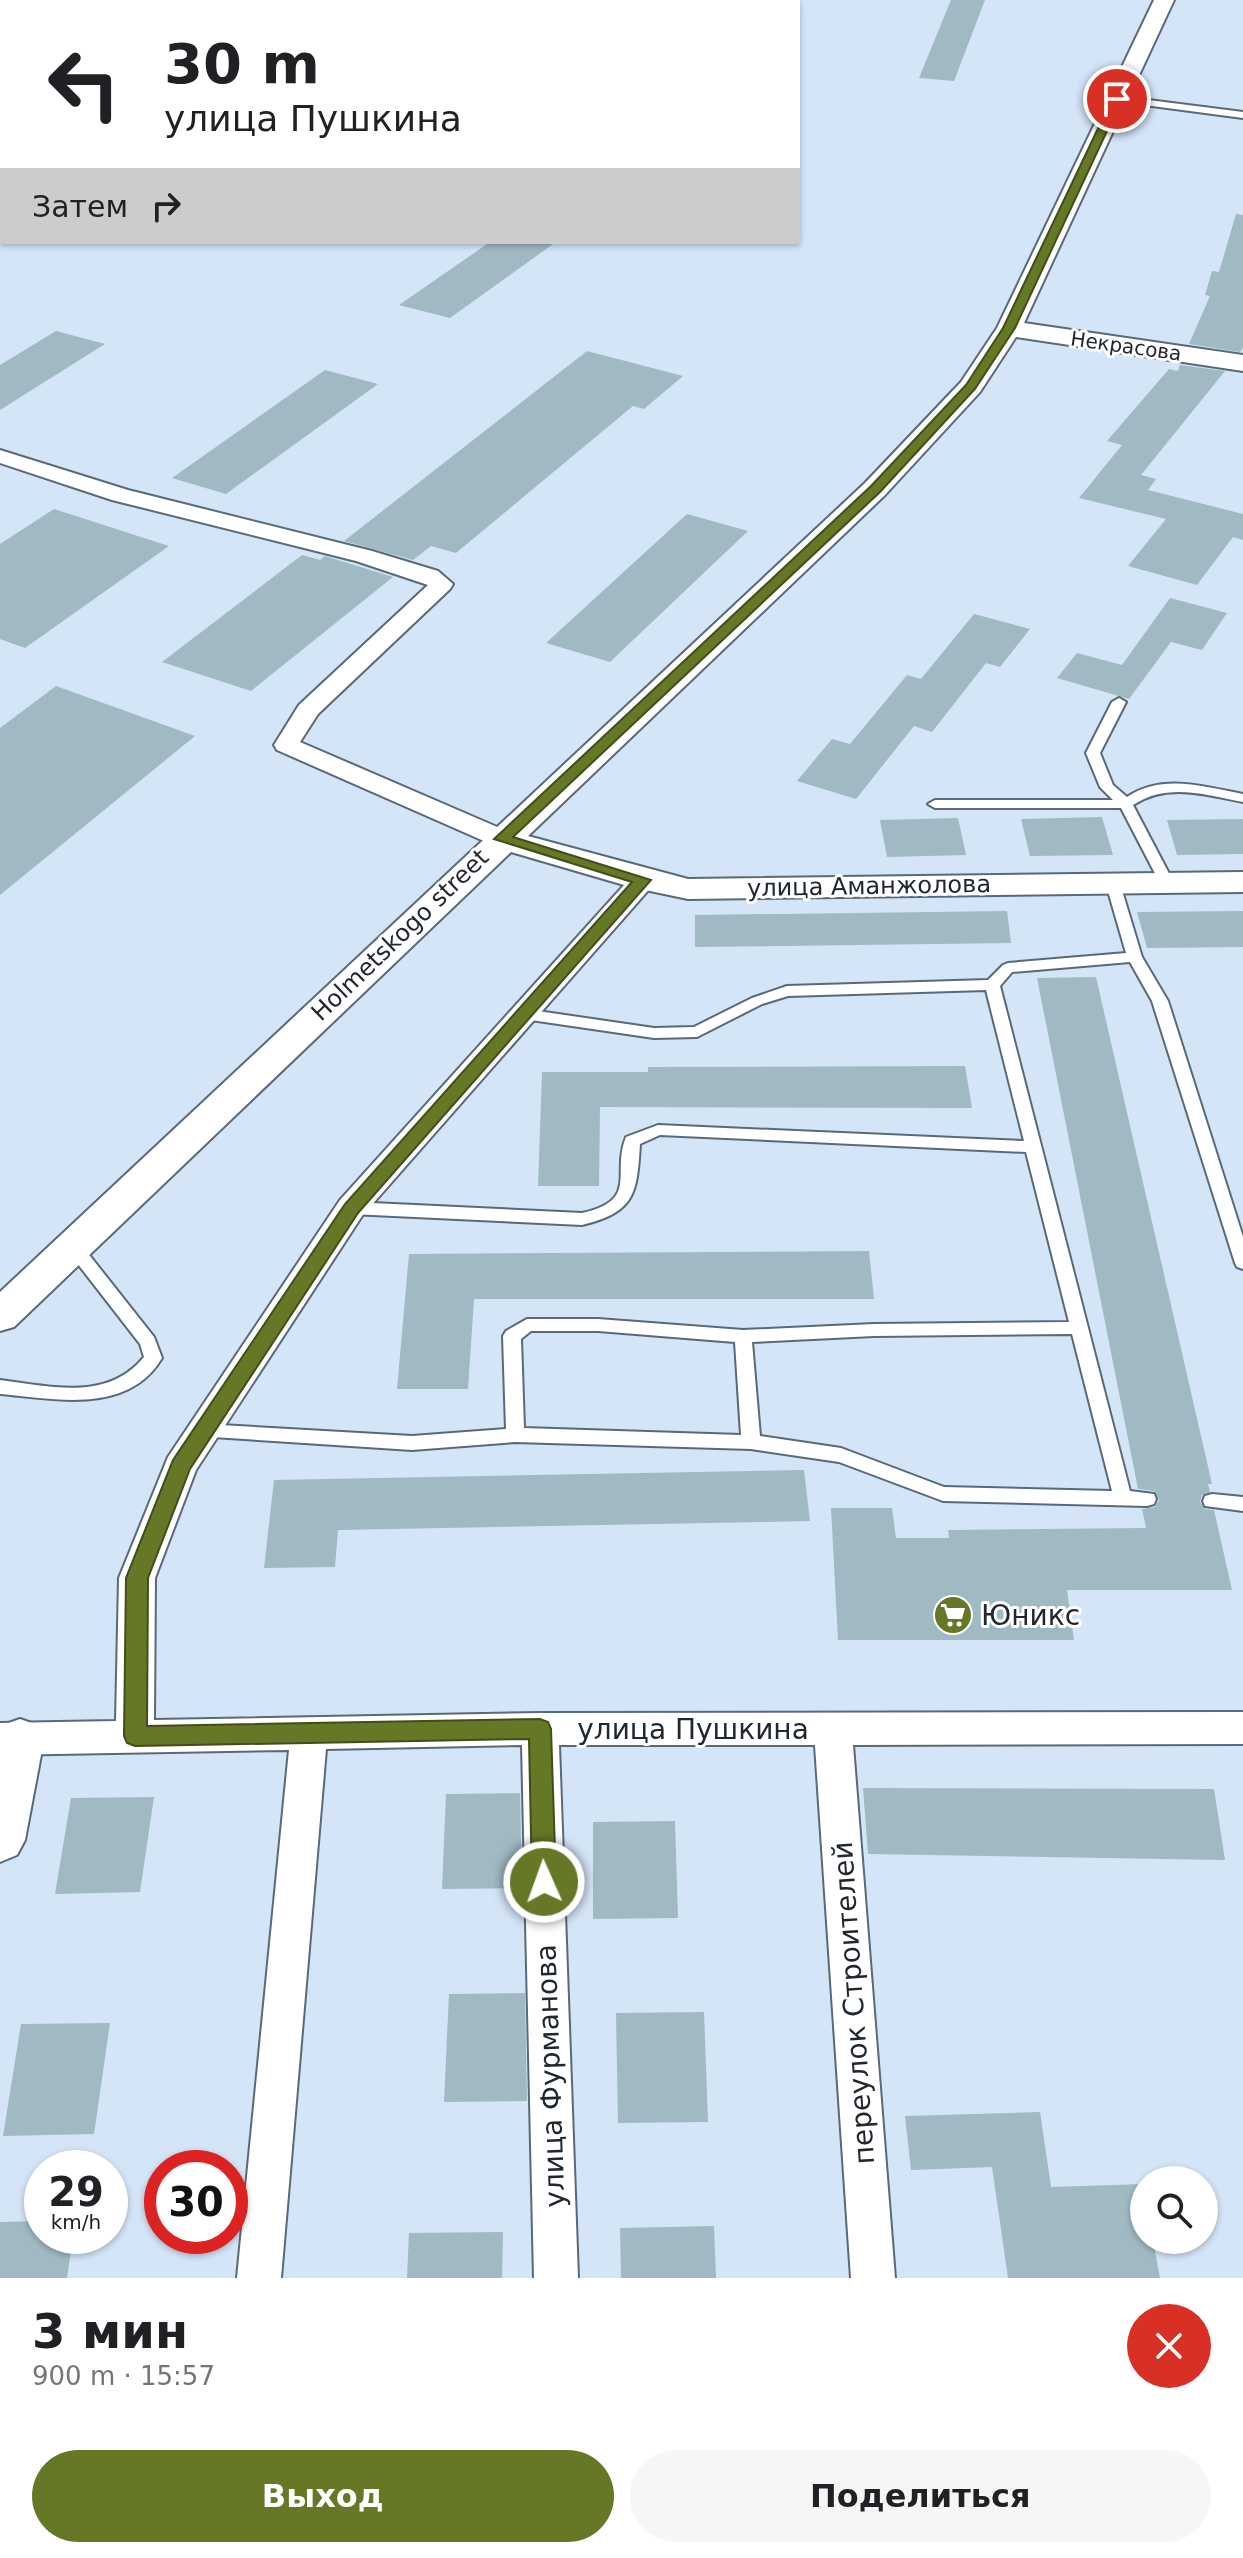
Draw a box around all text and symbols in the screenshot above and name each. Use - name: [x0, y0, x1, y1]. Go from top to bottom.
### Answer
- text: 30 m: [164, 31, 320, 96]
- icon: left: [32, 32, 136, 136]
- pin: [1083, 65, 1151, 133]
- icon: arrive: [1095, 77, 1139, 121]
- text: улица Пушкина: [164, 98, 462, 139]
- icon: right: [144, 184, 188, 228]
- text: Затем: [32, 189, 128, 224]
- street label: Некрасова: [1069, 326, 1183, 366]
- street label: Holmetskogo street: [306, 843, 494, 1027]
- street label: улица Аманжолова: [747, 870, 991, 902]
- supermarket icon: Юникс: [932, 1594, 974, 1636]
- place label: Юникс: [981, 1599, 1080, 1632]
- street label: улица Пушкина: [577, 1713, 809, 1746]
- position arrow: [502, 1840, 586, 1924]
- street label: переулок Строителей: [826, 1840, 881, 2166]
- street label: улица Фурманова: [529, 1944, 572, 2208]
- speed limit sign: 30: [144, 2150, 248, 2254]
- map controls: [1130, 2166, 1218, 2254]
- button: search: [1130, 2166, 1218, 2254]
- text: 29: [48, 2169, 104, 2215]
- text: km/h: [51, 2210, 101, 2234]
- text: 3 мин: [32, 2303, 188, 2359]
- button: close: [1127, 2304, 1211, 2388]
- text: 900 m · 15:57: [32, 2361, 215, 2391]
- button: Выход: [32, 2450, 614, 2542]
- button: Поделиться: [630, 2450, 1211, 2542]

